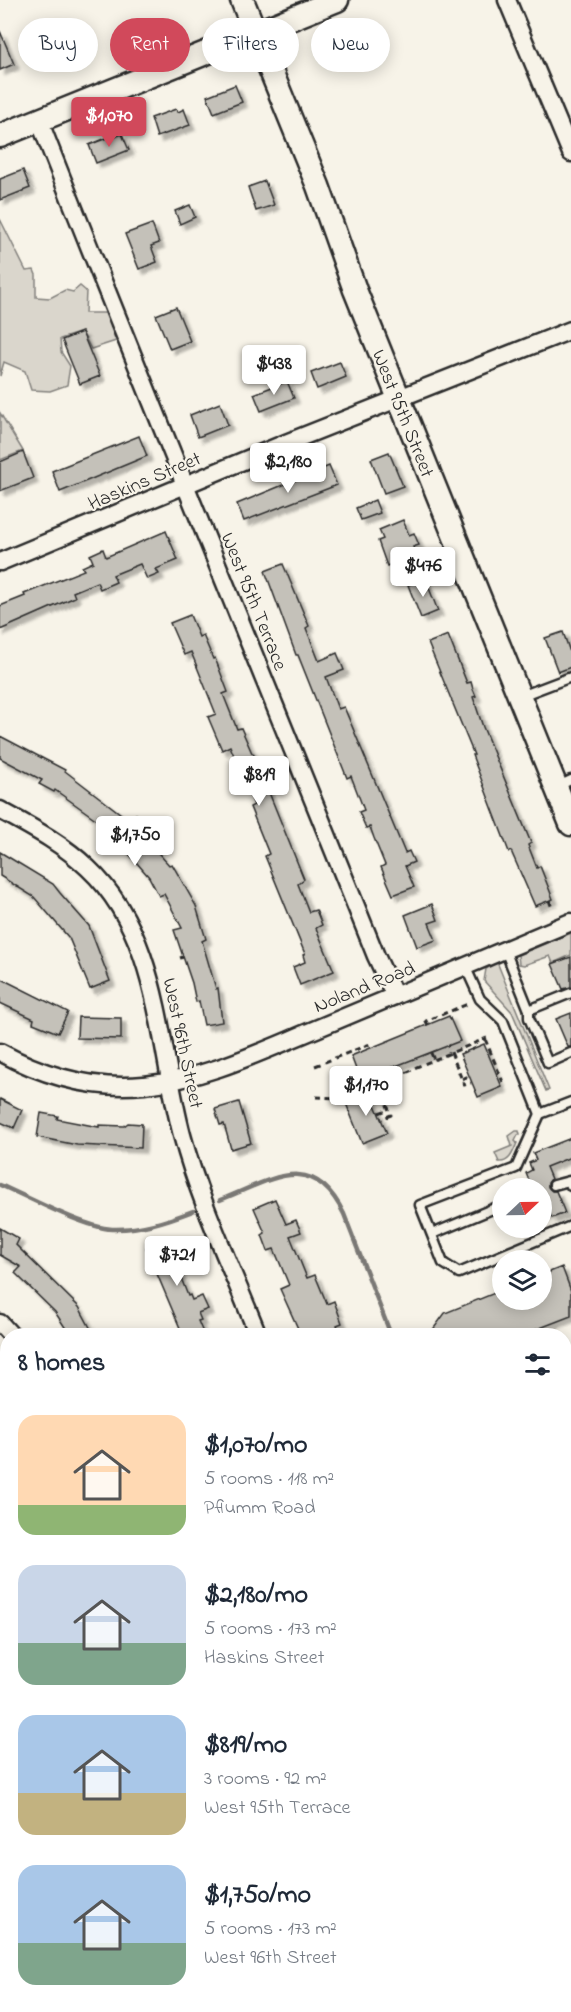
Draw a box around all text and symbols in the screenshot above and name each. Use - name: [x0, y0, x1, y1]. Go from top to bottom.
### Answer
- chip: Buy: [18, 18, 98, 72]
- chip: Rent: [110, 18, 190, 72]
- chip: Filters: [202, 18, 299, 72]
- chip: New: [311, 18, 390, 72]
- pin: $1,070: [60, 97, 158, 148]
- text: $1,070: [85, 102, 133, 131]
- pin: $438: [238, 345, 310, 396]
- street label: West 95th Street: [363, 346, 441, 482]
- text: $438: [256, 350, 292, 379]
- pin: $2,180: [239, 443, 337, 494]
- street label: Haskins Street: [84, 445, 206, 519]
- text: $2,180: [264, 448, 312, 477]
- street label: West 95th Terrace: [212, 529, 294, 675]
- pin: $476: [387, 547, 459, 598]
- text: $476: [404, 552, 442, 581]
- pin: $819: [223, 756, 295, 807]
- text: $819: [243, 761, 275, 790]
- pin: $1,750: [86, 816, 184, 867]
- text: $1,750: [110, 821, 160, 850]
- street label: Noland Road: [310, 955, 420, 1022]
- street label: West 96th Street: [154, 976, 210, 1112]
- pin: $1,170: [317, 1066, 415, 1117]
- text: $1,170: [343, 1071, 389, 1100]
- north arrow: [492, 1178, 552, 1238]
- map controls: [492, 1178, 552, 1310]
- pin: $721: [141, 1236, 213, 1287]
- text: $721: [159, 1241, 195, 1270]
- button: layers: [492, 1250, 552, 1310]
- text: 8 homes: [18, 1345, 105, 1383]
- icon: filters: [521, 1348, 554, 1381]
- text: $1,070/mo: [204, 1427, 307, 1465]
- icon: home: [66, 1439, 138, 1511]
- text: 5 rooms · 118 m²: [204, 1465, 334, 1494]
- text: Pflumm Road: [204, 1494, 315, 1523]
- text: $2,180/mo: [204, 1577, 308, 1615]
- icon: home: [66, 1589, 138, 1661]
- text: 5 rooms · 173 m²: [204, 1615, 337, 1644]
- text: Haskins Street: [204, 1644, 324, 1673]
- text: $819/mo: [204, 1727, 287, 1765]
- icon: home: [66, 1739, 138, 1811]
- text: 3 rooms · 92 m²: [204, 1765, 327, 1794]
- text: West 95th Terrace: [204, 1794, 351, 1823]
- text: $1,750/mo: [204, 1877, 311, 1915]
- icon: home: [66, 1889, 138, 1961]
- text: 5 rooms · 173 m²: [204, 1915, 337, 1944]
- text: West 96th Street: [204, 1944, 337, 1973]

